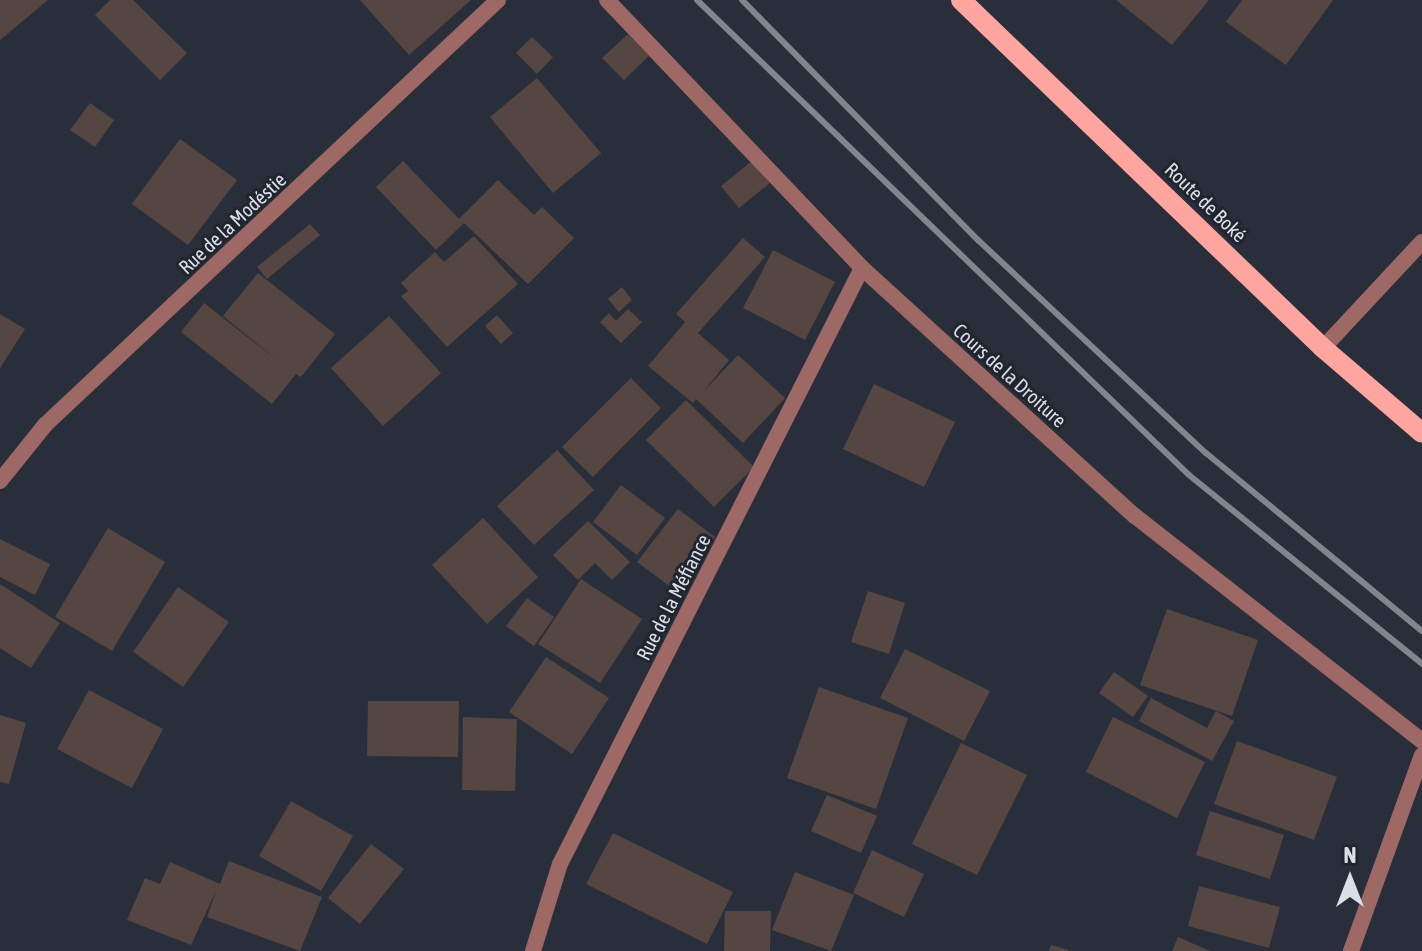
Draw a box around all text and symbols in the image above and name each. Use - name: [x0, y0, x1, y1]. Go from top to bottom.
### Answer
- street label: Route de Boké: [1160, 157, 1252, 247]
- street label: Rue de la Modéstie: [173, 167, 291, 279]
- street label: Cours de la Droiture: [949, 318, 1071, 432]
- street label: Rue de la Méfiance: [631, 530, 715, 664]
- north arrow: [1310, 839, 1390, 919]
- text: N: [1344, 842, 1356, 868]

